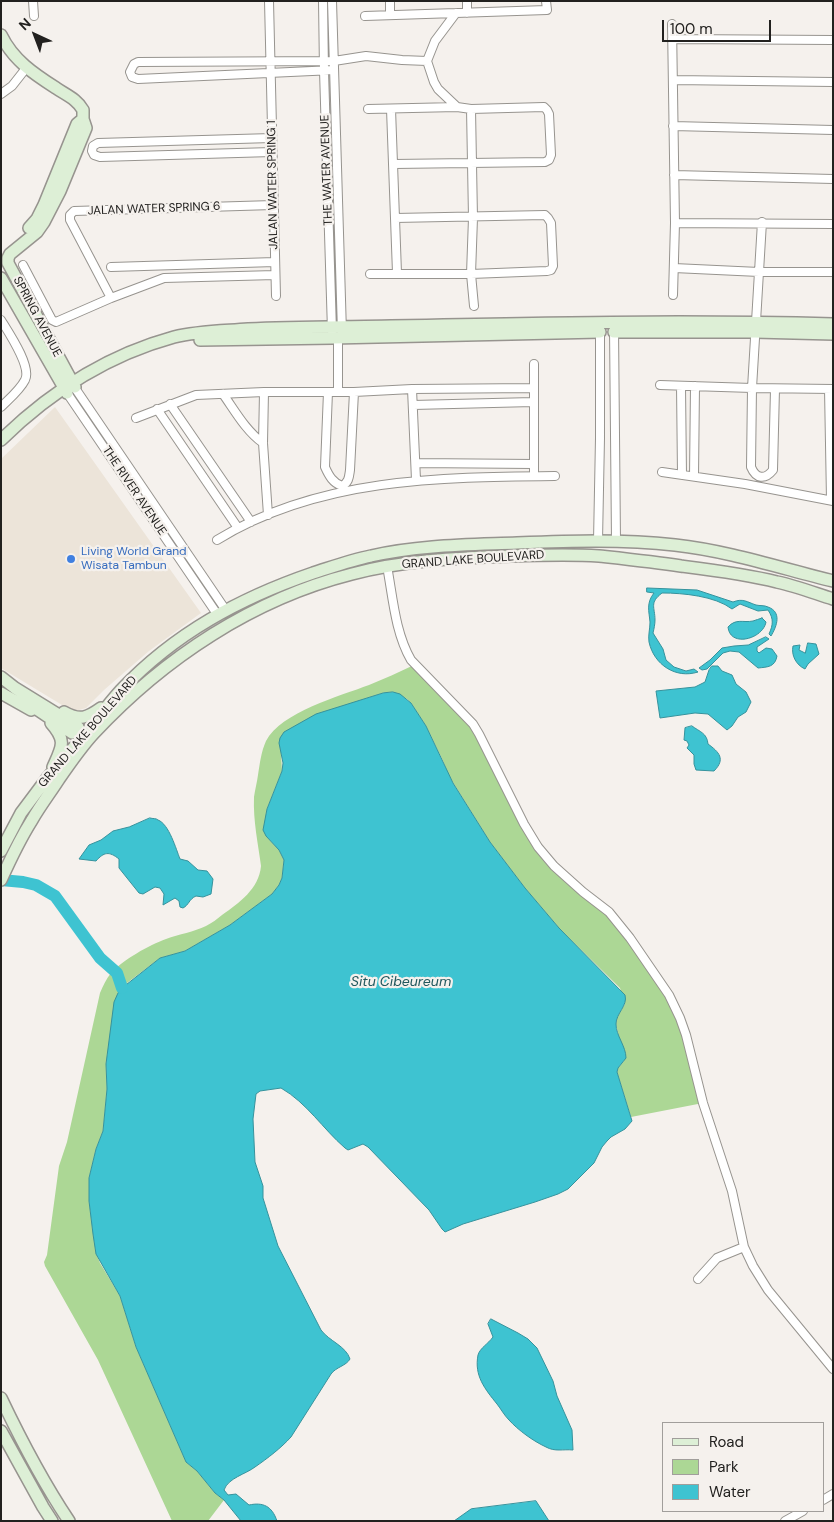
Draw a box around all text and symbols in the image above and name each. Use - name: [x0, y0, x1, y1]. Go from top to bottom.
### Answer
- north arrow: [10, 10, 60, 60]
- scale bar: [664, 10, 773, 42]
- text: N: [15, 14, 35, 34]
- text: 100 m: [670, 19, 713, 39]
- street label: THE WATER AVENUE: [318, 114, 336, 226]
- street label: JALAN WATER SPRING 1: [265, 120, 281, 250]
- street label: JALAN WATER SPRING 6: [87, 199, 221, 219]
- street label: SPRING AVENUE: [10, 274, 64, 360]
- street label: THE RIVER AVENUE: [99, 444, 169, 538]
- place label: Living World Grand Wisata Tambun: [81, 545, 187, 573]
- street label: GRAND LAKE BOULEVARD: [401, 548, 545, 572]
- marker: Living World Grand Wisata Tambun: [65, 553, 77, 565]
- street label: GRAND LAKE BOULEVARD: [36, 673, 140, 791]
- water label: Situ Cibeureum: [351, 974, 451, 990]
- legend: [662, 1422, 824, 1512]
- text: Road: [709, 1432, 744, 1452]
- text: Park: [709, 1457, 739, 1477]
- text: Water: [709, 1482, 750, 1502]

